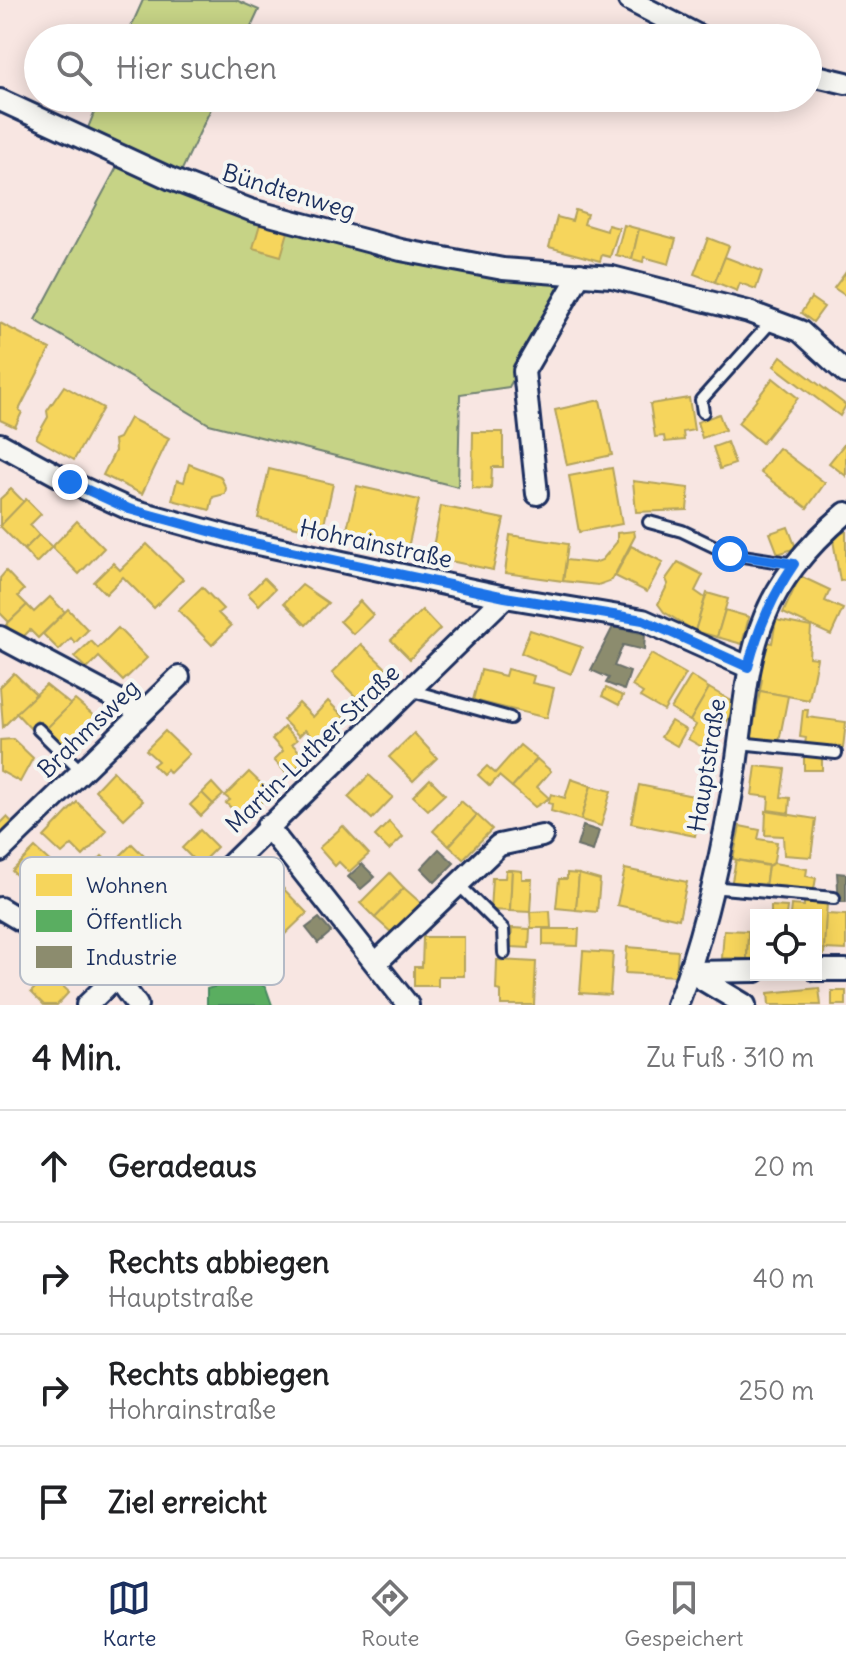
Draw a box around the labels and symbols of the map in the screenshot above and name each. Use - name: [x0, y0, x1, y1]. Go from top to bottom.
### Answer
- street label: Bündtenweg: [219, 157, 359, 225]
- route end: [52, 464, 88, 500]
- street label: Hohrainstraße: [297, 512, 455, 574]
- route start: [712, 536, 748, 572]
- street label: Martin-Luther-Straße: [219, 657, 405, 839]
- street label: Brahmsweg: [31, 672, 145, 784]
- street label: Hauptstraße: [681, 696, 731, 834]
- legend: [20, 857, 284, 985]
- text: Wohnen: [86, 871, 168, 899]
- text: Öffentlich: [86, 907, 182, 935]
- text: Industrie: [86, 943, 177, 971]

